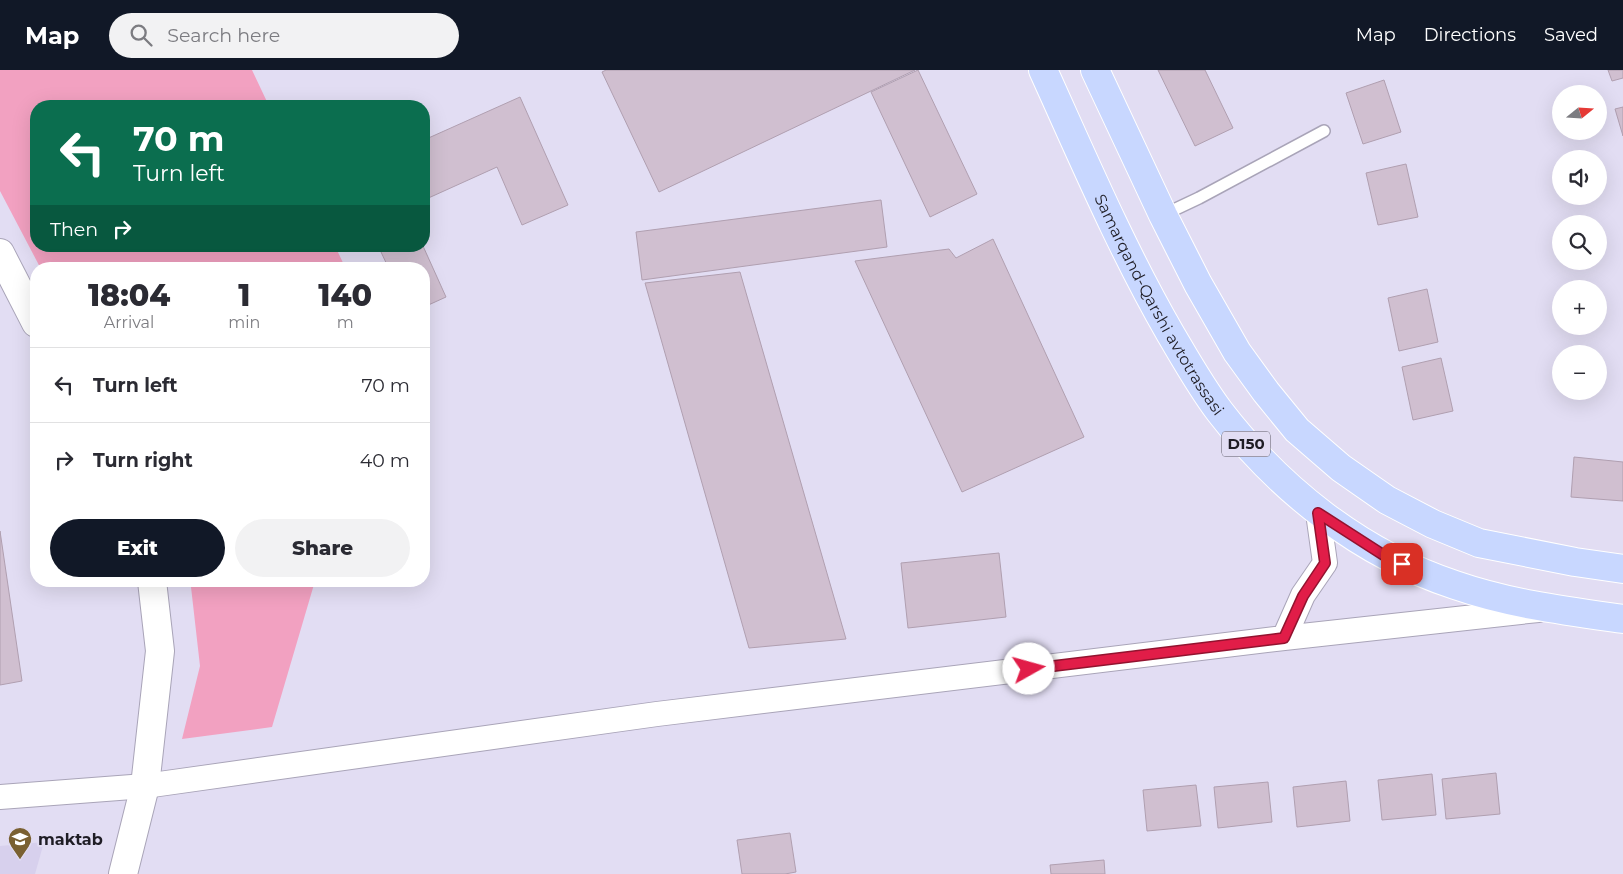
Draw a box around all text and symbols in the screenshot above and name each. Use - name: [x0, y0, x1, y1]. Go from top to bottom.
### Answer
- search box: [109, 13, 459, 58]
- text: Map: [25, 21, 79, 50]
- icon: search: [127, 21, 155, 49]
- text: Search here: [167, 24, 280, 47]
- text: Map: [1356, 24, 1396, 46]
- text: Directions: [1424, 24, 1516, 46]
- text: Saved: [1544, 24, 1598, 46]
- north arrow: [1552, 85, 1608, 140]
- map controls: [1552, 85, 1607, 400]
- text: 70 m: [133, 117, 224, 160]
- icon: left: [50, 120, 115, 185]
- button: sound: [1552, 150, 1607, 205]
- text: Turn left: [133, 160, 225, 187]
- street label: Samarqand-Qarshi avtotrassasi: [1090, 191, 1228, 419]
- icon: right: [108, 215, 136, 243]
- button: search: [1552, 215, 1607, 270]
- text: Then: [50, 218, 98, 241]
- text: 18:04: [88, 277, 170, 314]
- text: 1: [238, 277, 250, 314]
- text: 140: [318, 277, 372, 314]
- button: +: [1552, 280, 1607, 335]
- text: Arrival: [104, 313, 154, 332]
- text: min: [228, 313, 260, 332]
- text: m: [337, 313, 354, 332]
- button: −: [1552, 345, 1607, 400]
- icon: left: [50, 371, 78, 399]
- text: Turn left: [93, 374, 178, 397]
- text: 70 m: [361, 374, 410, 397]
- road number: D150: [1222, 432, 1270, 456]
- icon: right: [50, 446, 78, 474]
- text: Turn right: [93, 449, 193, 472]
- text: 40 m: [360, 449, 410, 472]
- button: Exit: [50, 519, 225, 577]
- button: Share: [235, 519, 410, 577]
- pin: [1381, 543, 1423, 585]
- icon: arrive: [1388, 550, 1416, 578]
- position arrow: [1002, 642, 1054, 694]
- school or university icon: maktab: [7, 826, 33, 860]
- place label: maktab: [38, 830, 103, 849]

